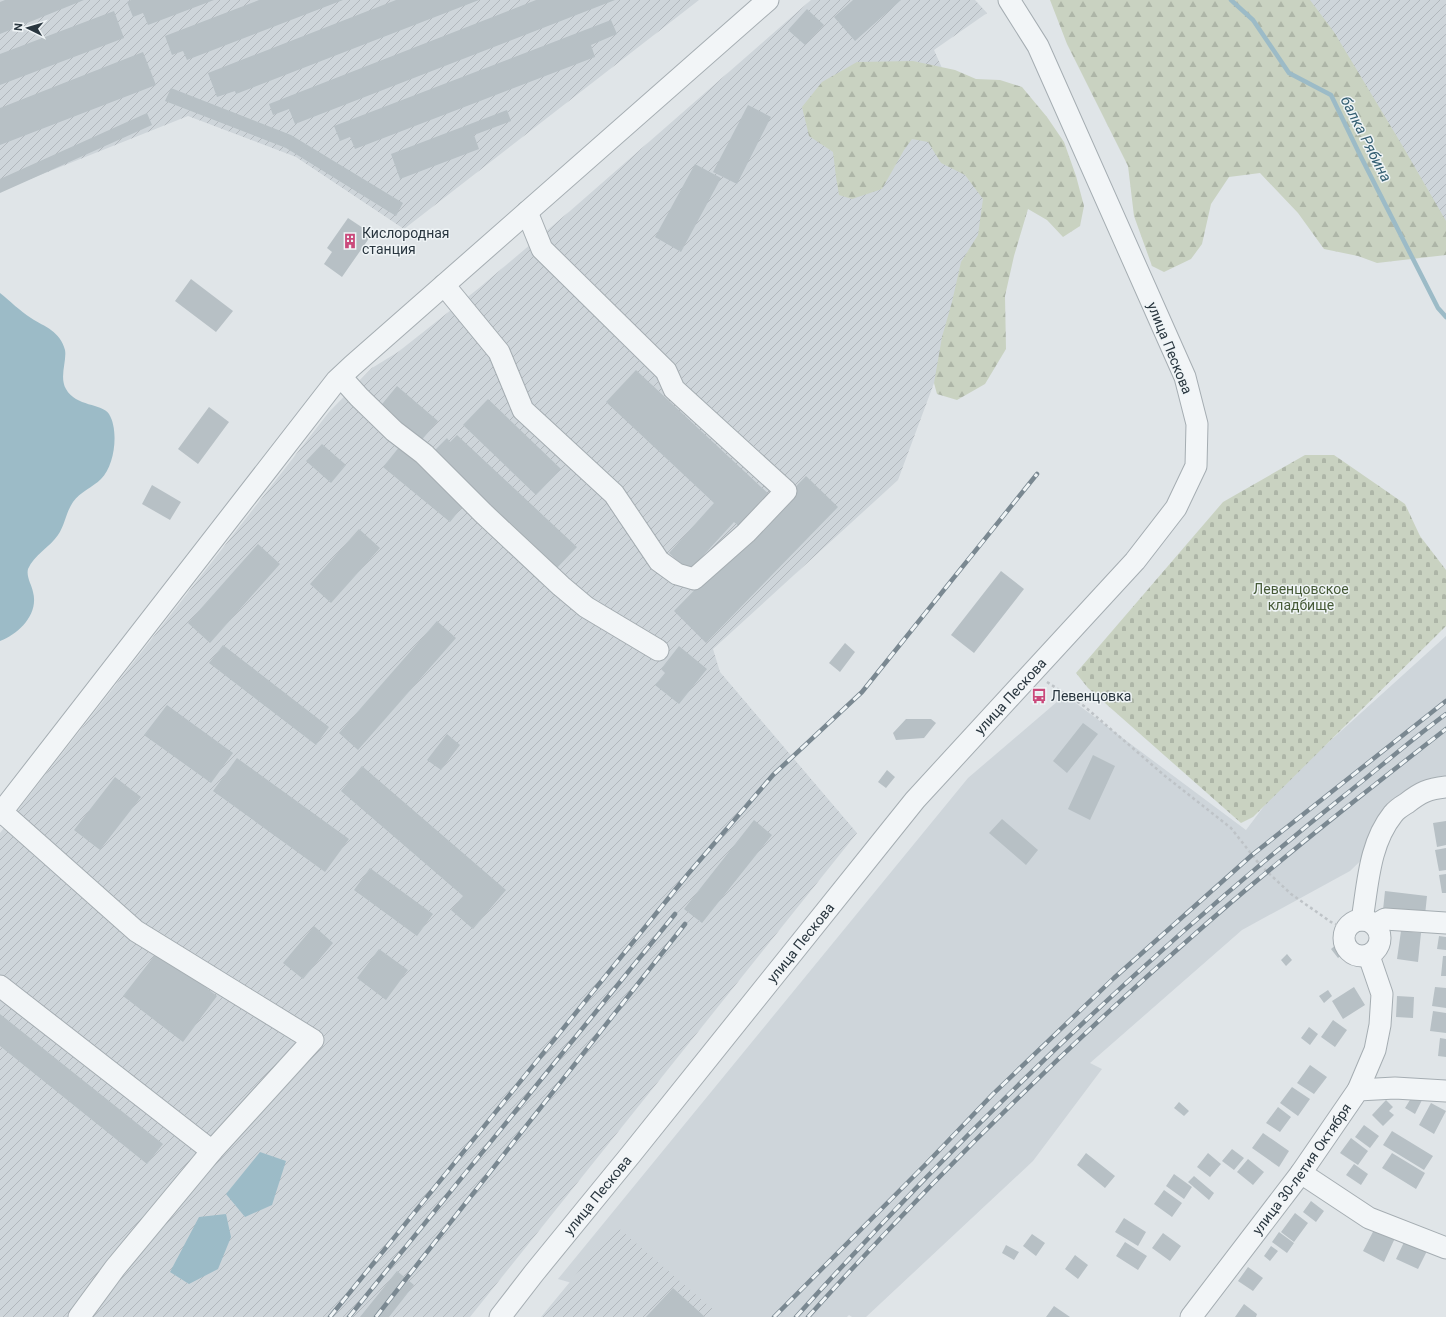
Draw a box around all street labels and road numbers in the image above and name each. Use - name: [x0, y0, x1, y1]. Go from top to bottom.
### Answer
- street label: улица Пескова: [1144, 300, 1196, 396]
- street label: улица Пескова: [972, 655, 1050, 738]
- street label: улица Пескова: [764, 900, 837, 986]
- street label: улица 30-летия Октября: [1249, 1100, 1354, 1238]
- street label: улица Пескова: [560, 1152, 635, 1238]

